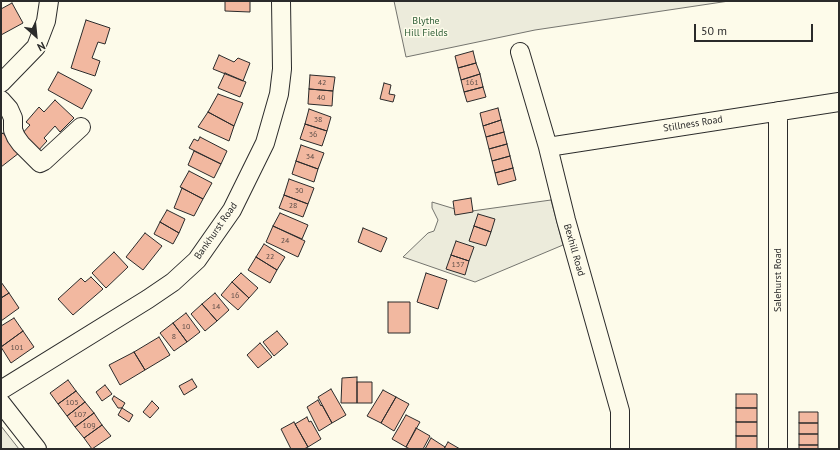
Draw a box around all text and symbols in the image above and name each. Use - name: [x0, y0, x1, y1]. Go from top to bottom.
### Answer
- park label: Blythe Hill Fields: [404, 15, 448, 38]
- north arrow: [16, 16, 56, 56]
- scale bar: [696, 16, 815, 42]
- text: 50 m: [701, 23, 727, 38]
- text: N: [35, 39, 48, 55]
- house number: 42: [318, 78, 326, 88]
- house number: 161: [465, 78, 479, 88]
- house number: 40: [317, 93, 325, 103]
- street label: Stillness Road: [662, 113, 724, 135]
- house number: 38: [314, 115, 322, 125]
- house number: 36: [309, 130, 317, 140]
- house number: 34: [306, 152, 314, 162]
- house number: 30: [295, 186, 303, 196]
- street label: Bankhurst Road: [192, 200, 240, 262]
- house number: 28: [289, 201, 297, 211]
- street label: Bexhill Road: [561, 223, 587, 277]
- house number: 24: [281, 236, 289, 246]
- street label: Salehurst Road: [772, 248, 784, 312]
- house number: 22: [266, 252, 274, 262]
- house number: 137: [451, 260, 465, 270]
- house number: 16: [231, 291, 239, 301]
- house number: 14: [212, 302, 220, 312]
- house number: 10: [182, 322, 190, 332]
- house number: 8: [172, 332, 176, 342]
- house number: 101: [10, 343, 24, 353]
- house number: 105: [65, 398, 79, 408]
- house number: 107: [73, 410, 87, 420]
- house number: 109: [82, 421, 96, 431]

